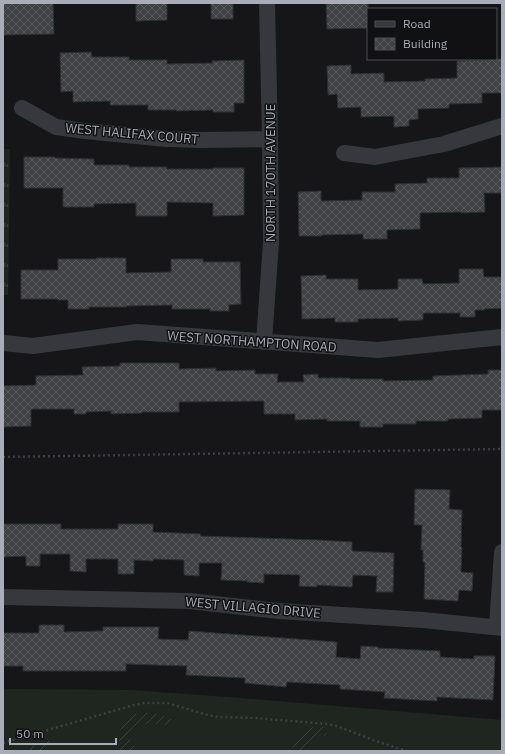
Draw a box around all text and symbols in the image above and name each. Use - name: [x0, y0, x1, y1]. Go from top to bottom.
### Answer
- legend: [367, 8, 497, 60]
- text: Road: [403, 16, 431, 31]
- text: Building: [403, 36, 448, 51]
- street label: NORTH 170TH AVENUE: [262, 104, 279, 242]
- street label: WEST HALIFAX COURT: [65, 119, 200, 148]
- street label: WEST NORTHAMPTON ROAD: [167, 327, 337, 356]
- street label: WEST VILLAGIO DRIVE: [185, 593, 321, 622]
- scale bar: [10, 720, 116, 746]
- text: 50 m: [16, 726, 44, 741]

